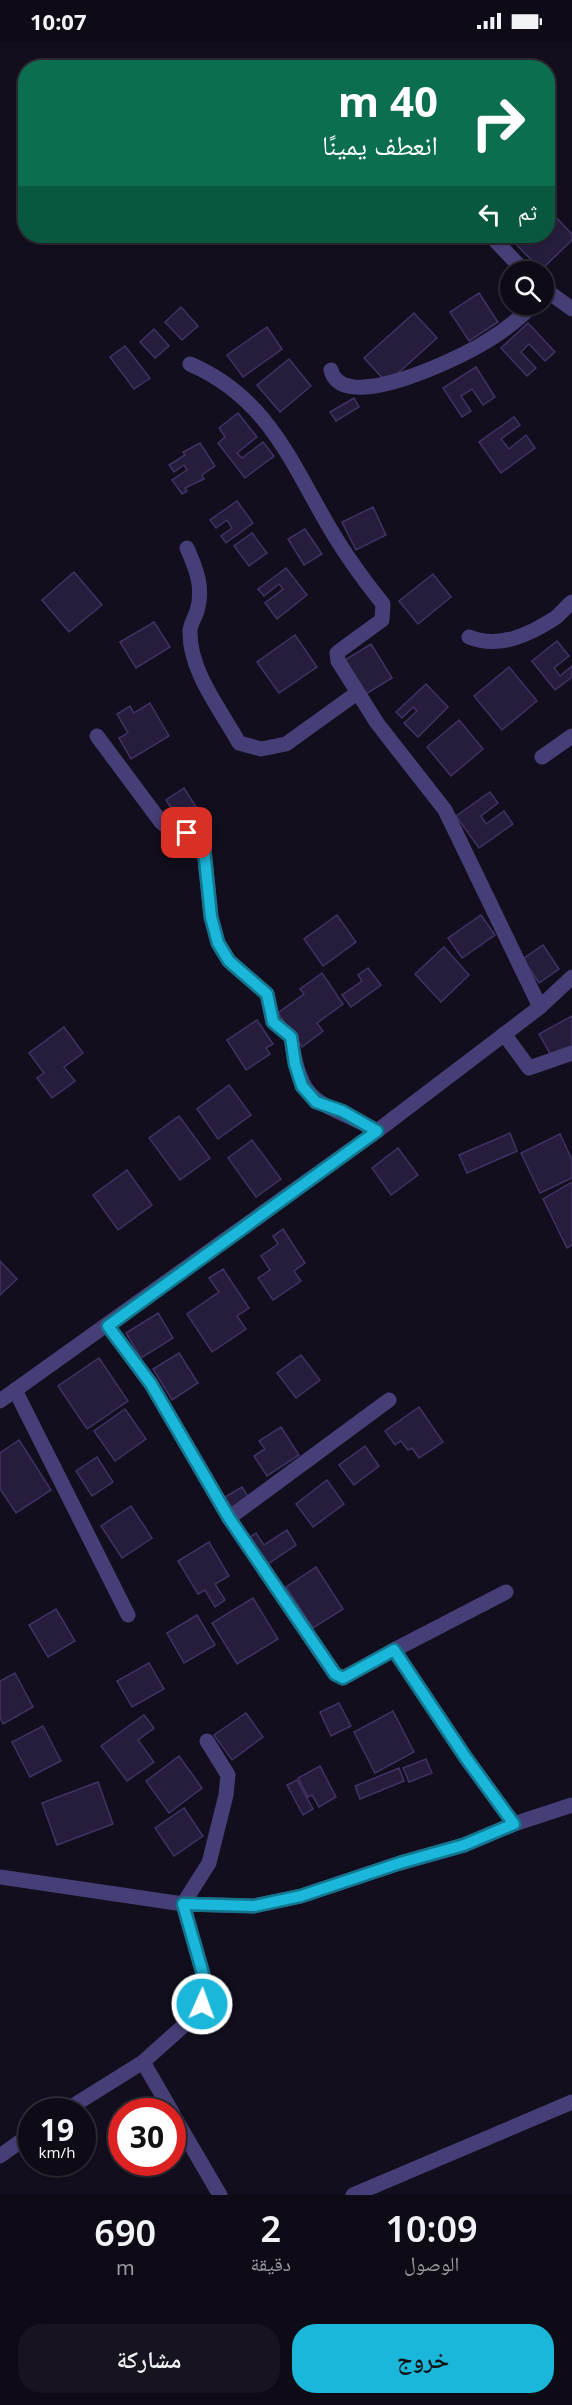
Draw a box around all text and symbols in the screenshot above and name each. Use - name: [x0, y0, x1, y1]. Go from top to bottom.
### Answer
- text: 10:07: [30, 6, 87, 36]
- text: 40 m: [338, 72, 438, 129]
- icon: right: [459, 84, 537, 162]
- text: انعطف يمينًا: [322, 126, 438, 163]
- text: ثم: [518, 196, 537, 226]
- icon: left: [473, 198, 506, 231]
- map controls: [500, 261, 554, 315]
- button: search: [500, 261, 554, 315]
- pin: [161, 807, 212, 858]
- icon: arrive: [170, 816, 203, 849]
- position arrow: [170, 1972, 234, 2036]
- speed limit sign: 30: [108, 2098, 186, 2176]
- text: 19: [40, 2109, 74, 2150]
- text: km/h: [39, 2142, 75, 2162]
- text: 2: [260, 2204, 281, 2253]
- text: 10:09: [385, 2204, 478, 2253]
- text: 690: [94, 2208, 156, 2257]
- text: دقيقة: [250, 2250, 291, 2277]
- text: الوصول: [404, 2250, 459, 2277]
- text: m: [116, 2254, 135, 2281]
- button: مشاركة: [18, 2324, 280, 2393]
- button: خروج: [292, 2324, 554, 2393]

